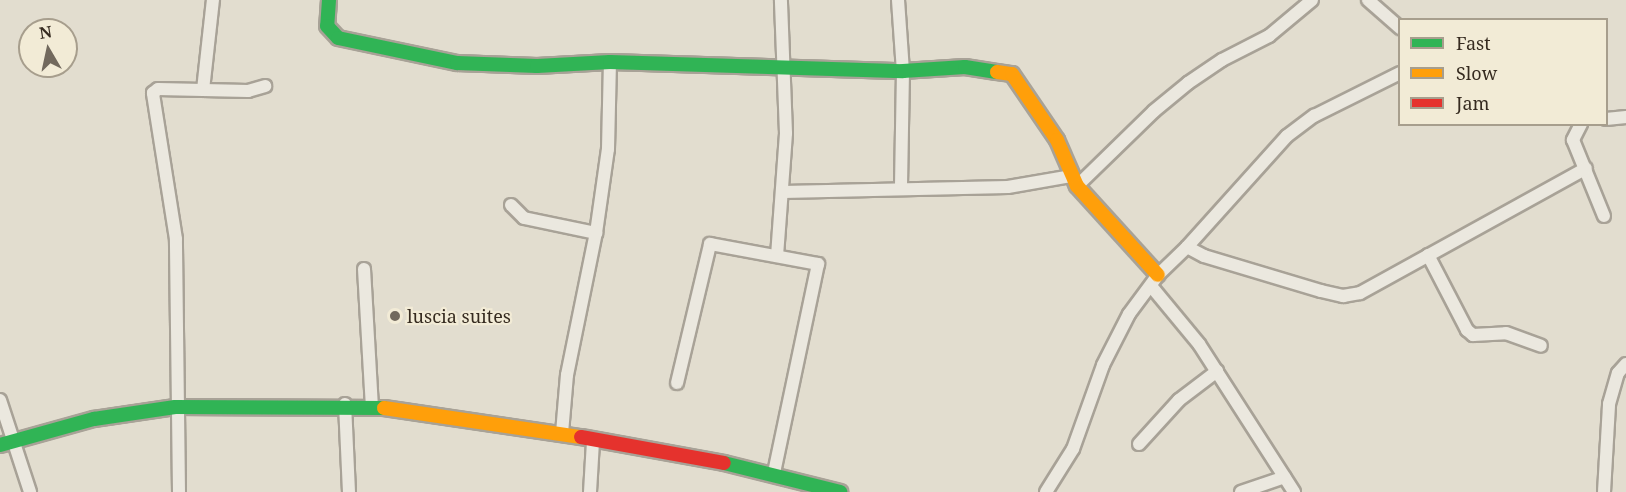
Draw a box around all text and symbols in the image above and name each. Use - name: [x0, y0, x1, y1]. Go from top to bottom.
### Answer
- north arrow: [18, 18, 78, 78]
- legend: [1398, 18, 1608, 126]
- text: N: [38, 20, 53, 44]
- text: Fast: [1456, 31, 1491, 55]
- text: Slow: [1456, 61, 1497, 85]
- text: Jam: [1456, 91, 1490, 115]
- place label: luscia suites: [407, 305, 511, 327]
- marker: luscia suites: [388, 309, 402, 323]

